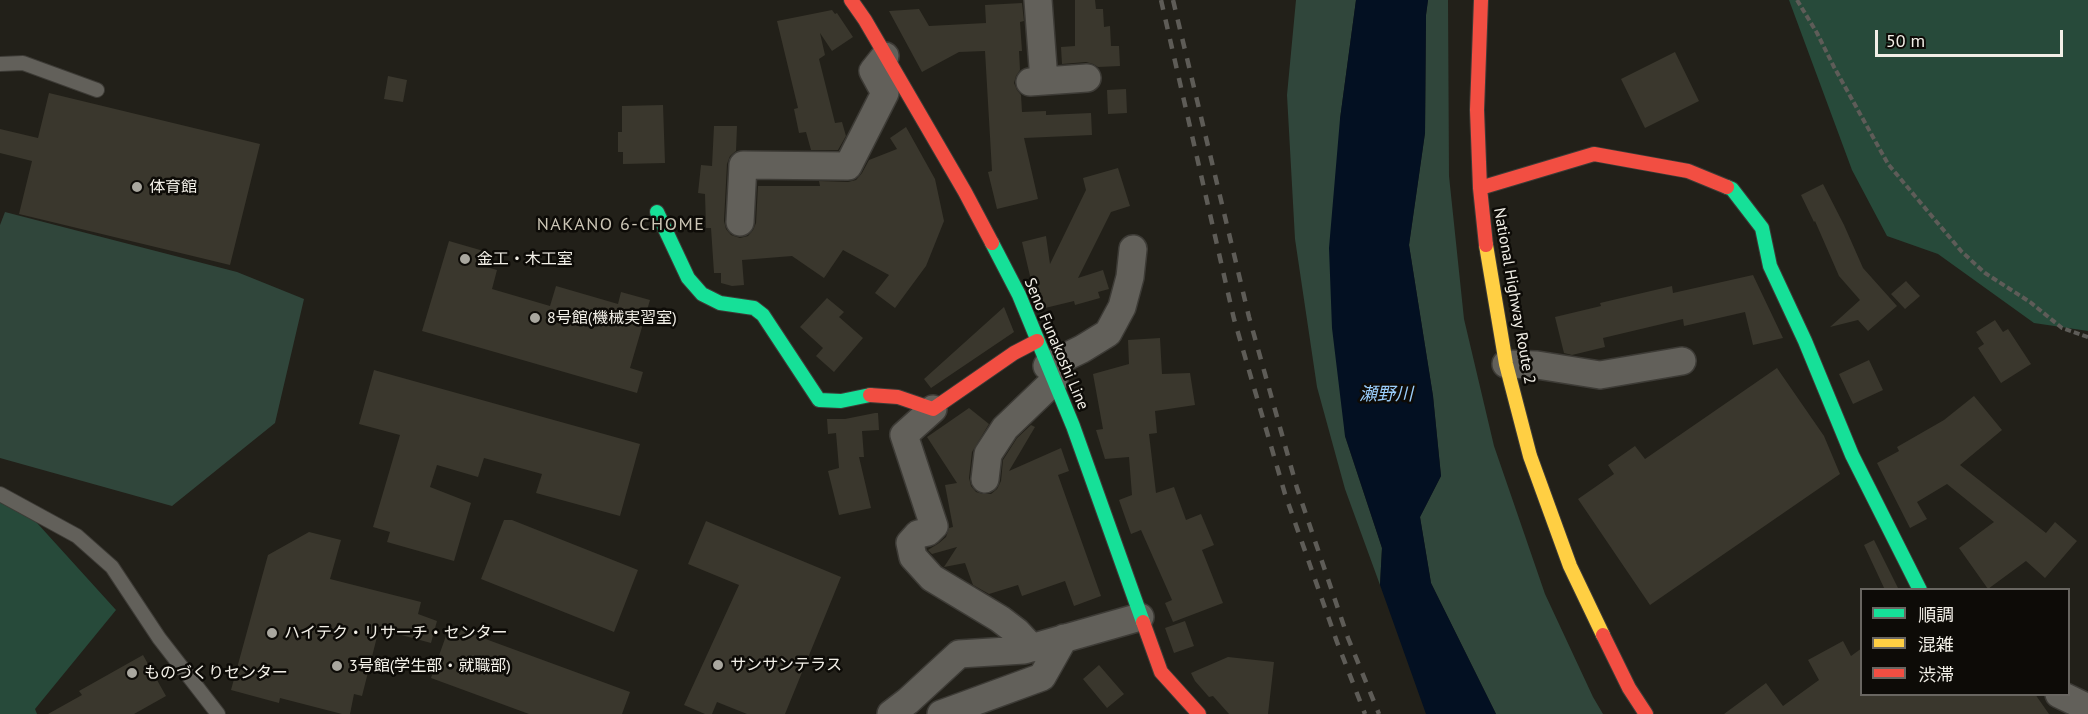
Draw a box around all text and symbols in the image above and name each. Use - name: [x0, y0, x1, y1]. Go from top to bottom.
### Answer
- scale bar: [1878, 18, 2066, 56]
- text: 50 m: [1886, 29, 1925, 52]
- place label: 体育館: [149, 177, 197, 197]
- marker: 体育館: [130, 180, 144, 194]
- street label: National Highway Route 2: [1489, 206, 1539, 386]
- district label: NAKANO 6-CHOME: [537, 214, 705, 236]
- place label: 金工・木工室: [477, 249, 573, 269]
- marker: 金工・木工室: [458, 252, 472, 266]
- street label: Seno Funakoshi Line: [1020, 275, 1092, 413]
- place label: 8号館(機械実習室): [547, 308, 677, 328]
- marker: 8号館(機械実習室): [528, 311, 542, 325]
- water label: 瀬野川: [1359, 384, 1413, 406]
- legend: [1860, 588, 2070, 696]
- text: 順調: [1918, 603, 1954, 626]
- place label: ハイテク・リサーチ・センター: [284, 623, 508, 643]
- marker: ハイテク・リサーチ・センター: [265, 626, 279, 640]
- text: 混雑: [1918, 633, 1954, 656]
- place label: サンサンテラス: [730, 655, 842, 675]
- place label: 3号館(学生部・就職部): [349, 656, 511, 676]
- marker: サンサンテラス: [711, 658, 725, 672]
- marker: 3号館(学生部・就職部): [330, 659, 344, 673]
- place label: ものづくりセンター: [144, 663, 288, 683]
- text: 渋滞: [1918, 663, 1954, 686]
- marker: ものづくりセンター: [125, 666, 139, 680]

